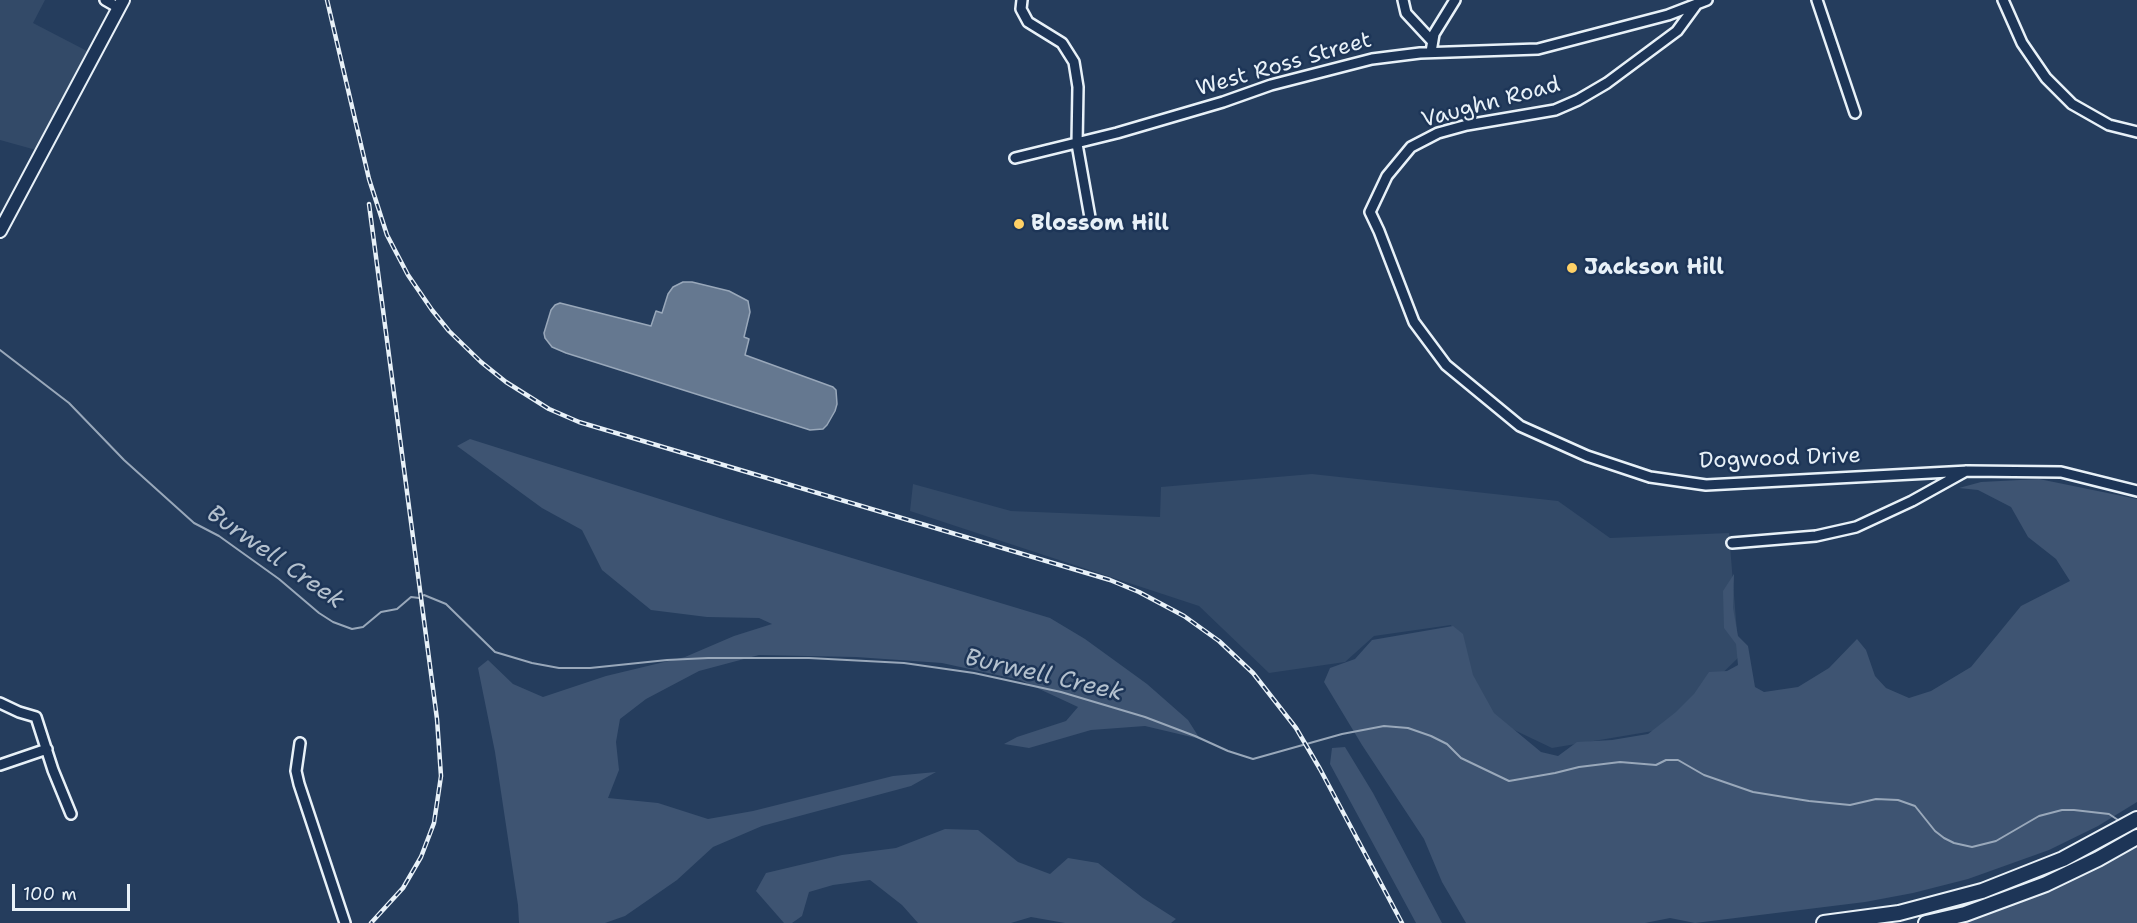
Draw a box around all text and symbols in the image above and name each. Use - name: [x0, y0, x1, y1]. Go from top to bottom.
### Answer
- street label: West Ross Street: [1193, 27, 1375, 103]
- street label: Vaughn Road: [1419, 72, 1563, 134]
- place label: Blossom Hill: [1031, 211, 1169, 237]
- marker: Blossom Hill: [1012, 217, 1026, 231]
- place label: Jackson Hill: [1584, 255, 1724, 281]
- marker: Jackson Hill: [1565, 261, 1579, 275]
- street label: Dogwood Drive: [1699, 443, 1861, 475]
- water label: Burwell Creek: [200, 500, 350, 616]
- water label: Burwell Creek: [962, 644, 1126, 708]
- scale bar: [15, 872, 134, 910]
- text: 100 m: [23, 882, 77, 906]

